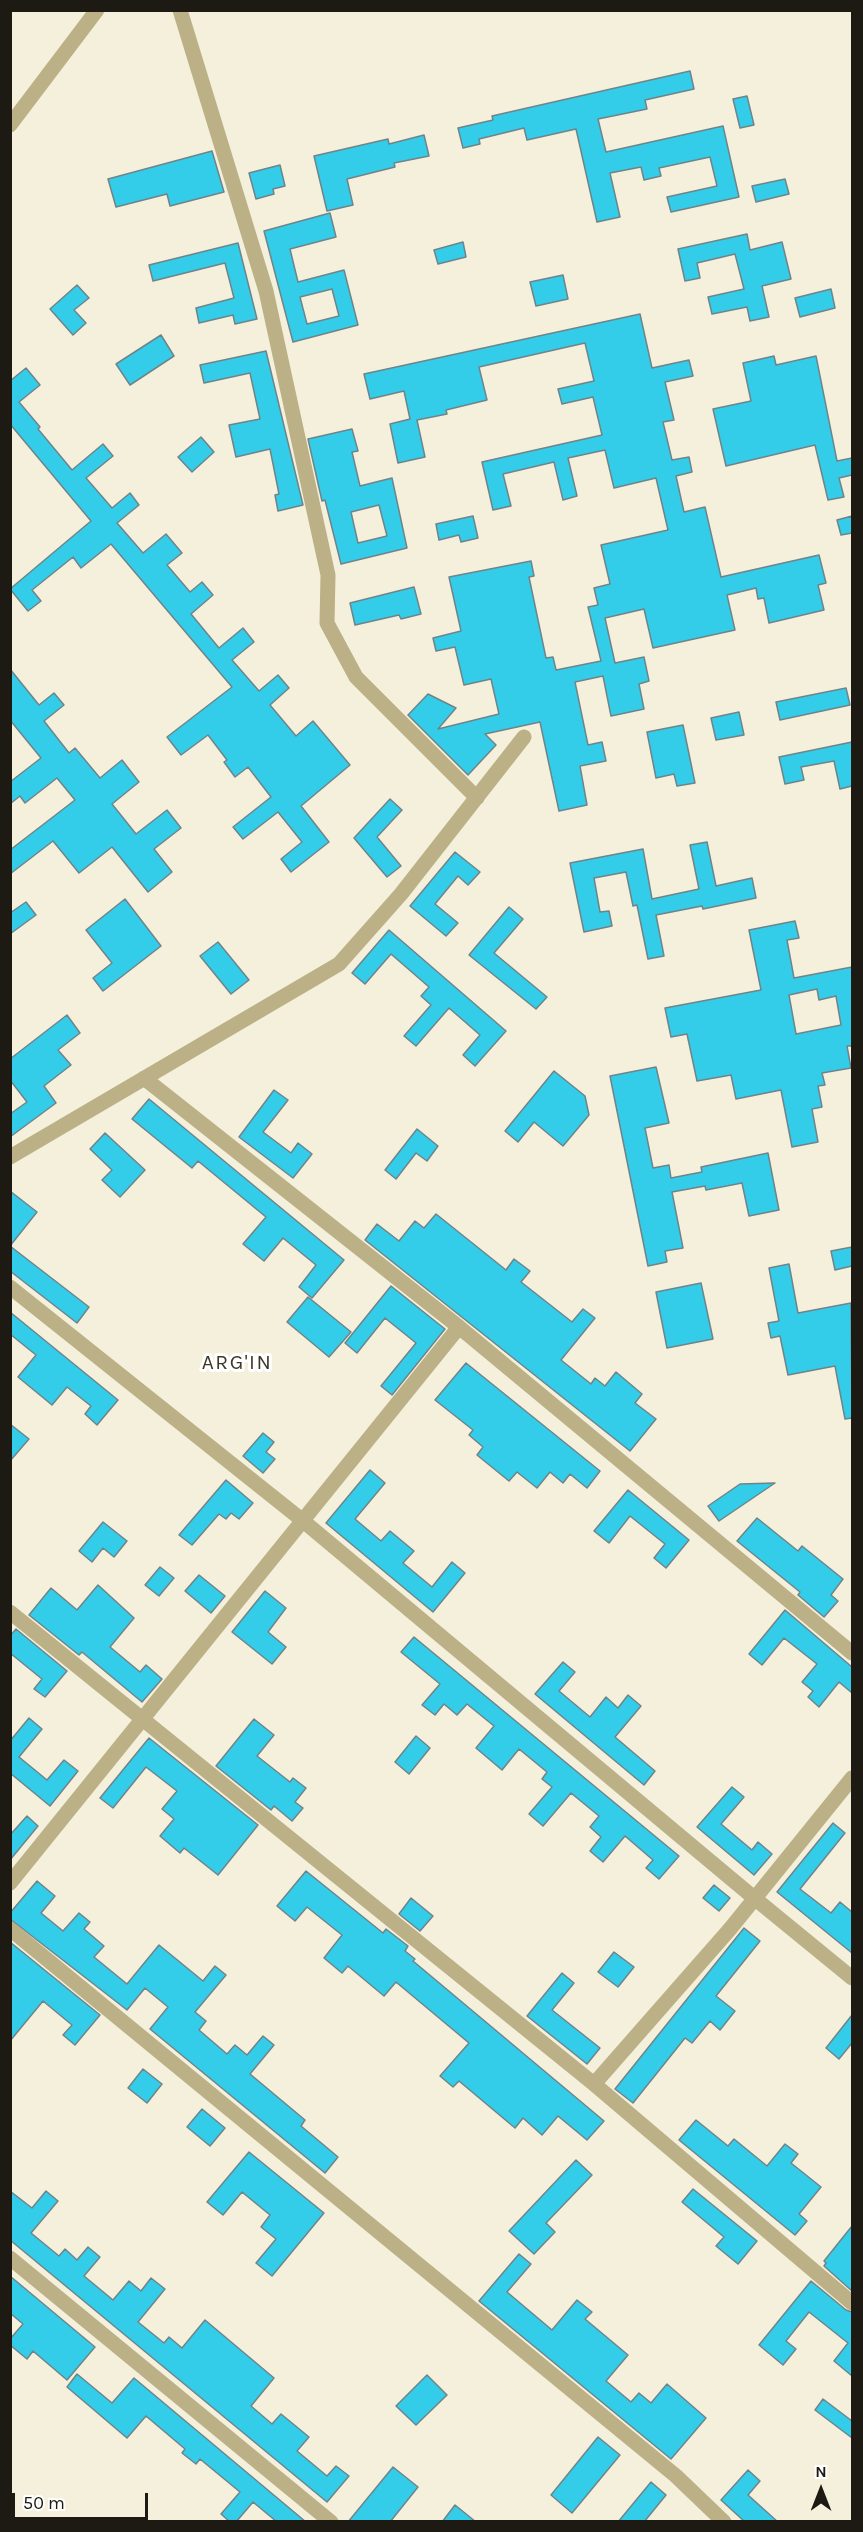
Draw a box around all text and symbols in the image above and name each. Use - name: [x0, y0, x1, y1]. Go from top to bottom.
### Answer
- district label: ARG'IN: [202, 1350, 272, 1376]
- north arrow: [791, 2460, 851, 2520]
- text: N: [815, 2462, 827, 2481]
- scale bar: [15, 2481, 152, 2519]
- text: 50 m: [23, 2492, 65, 2514]

